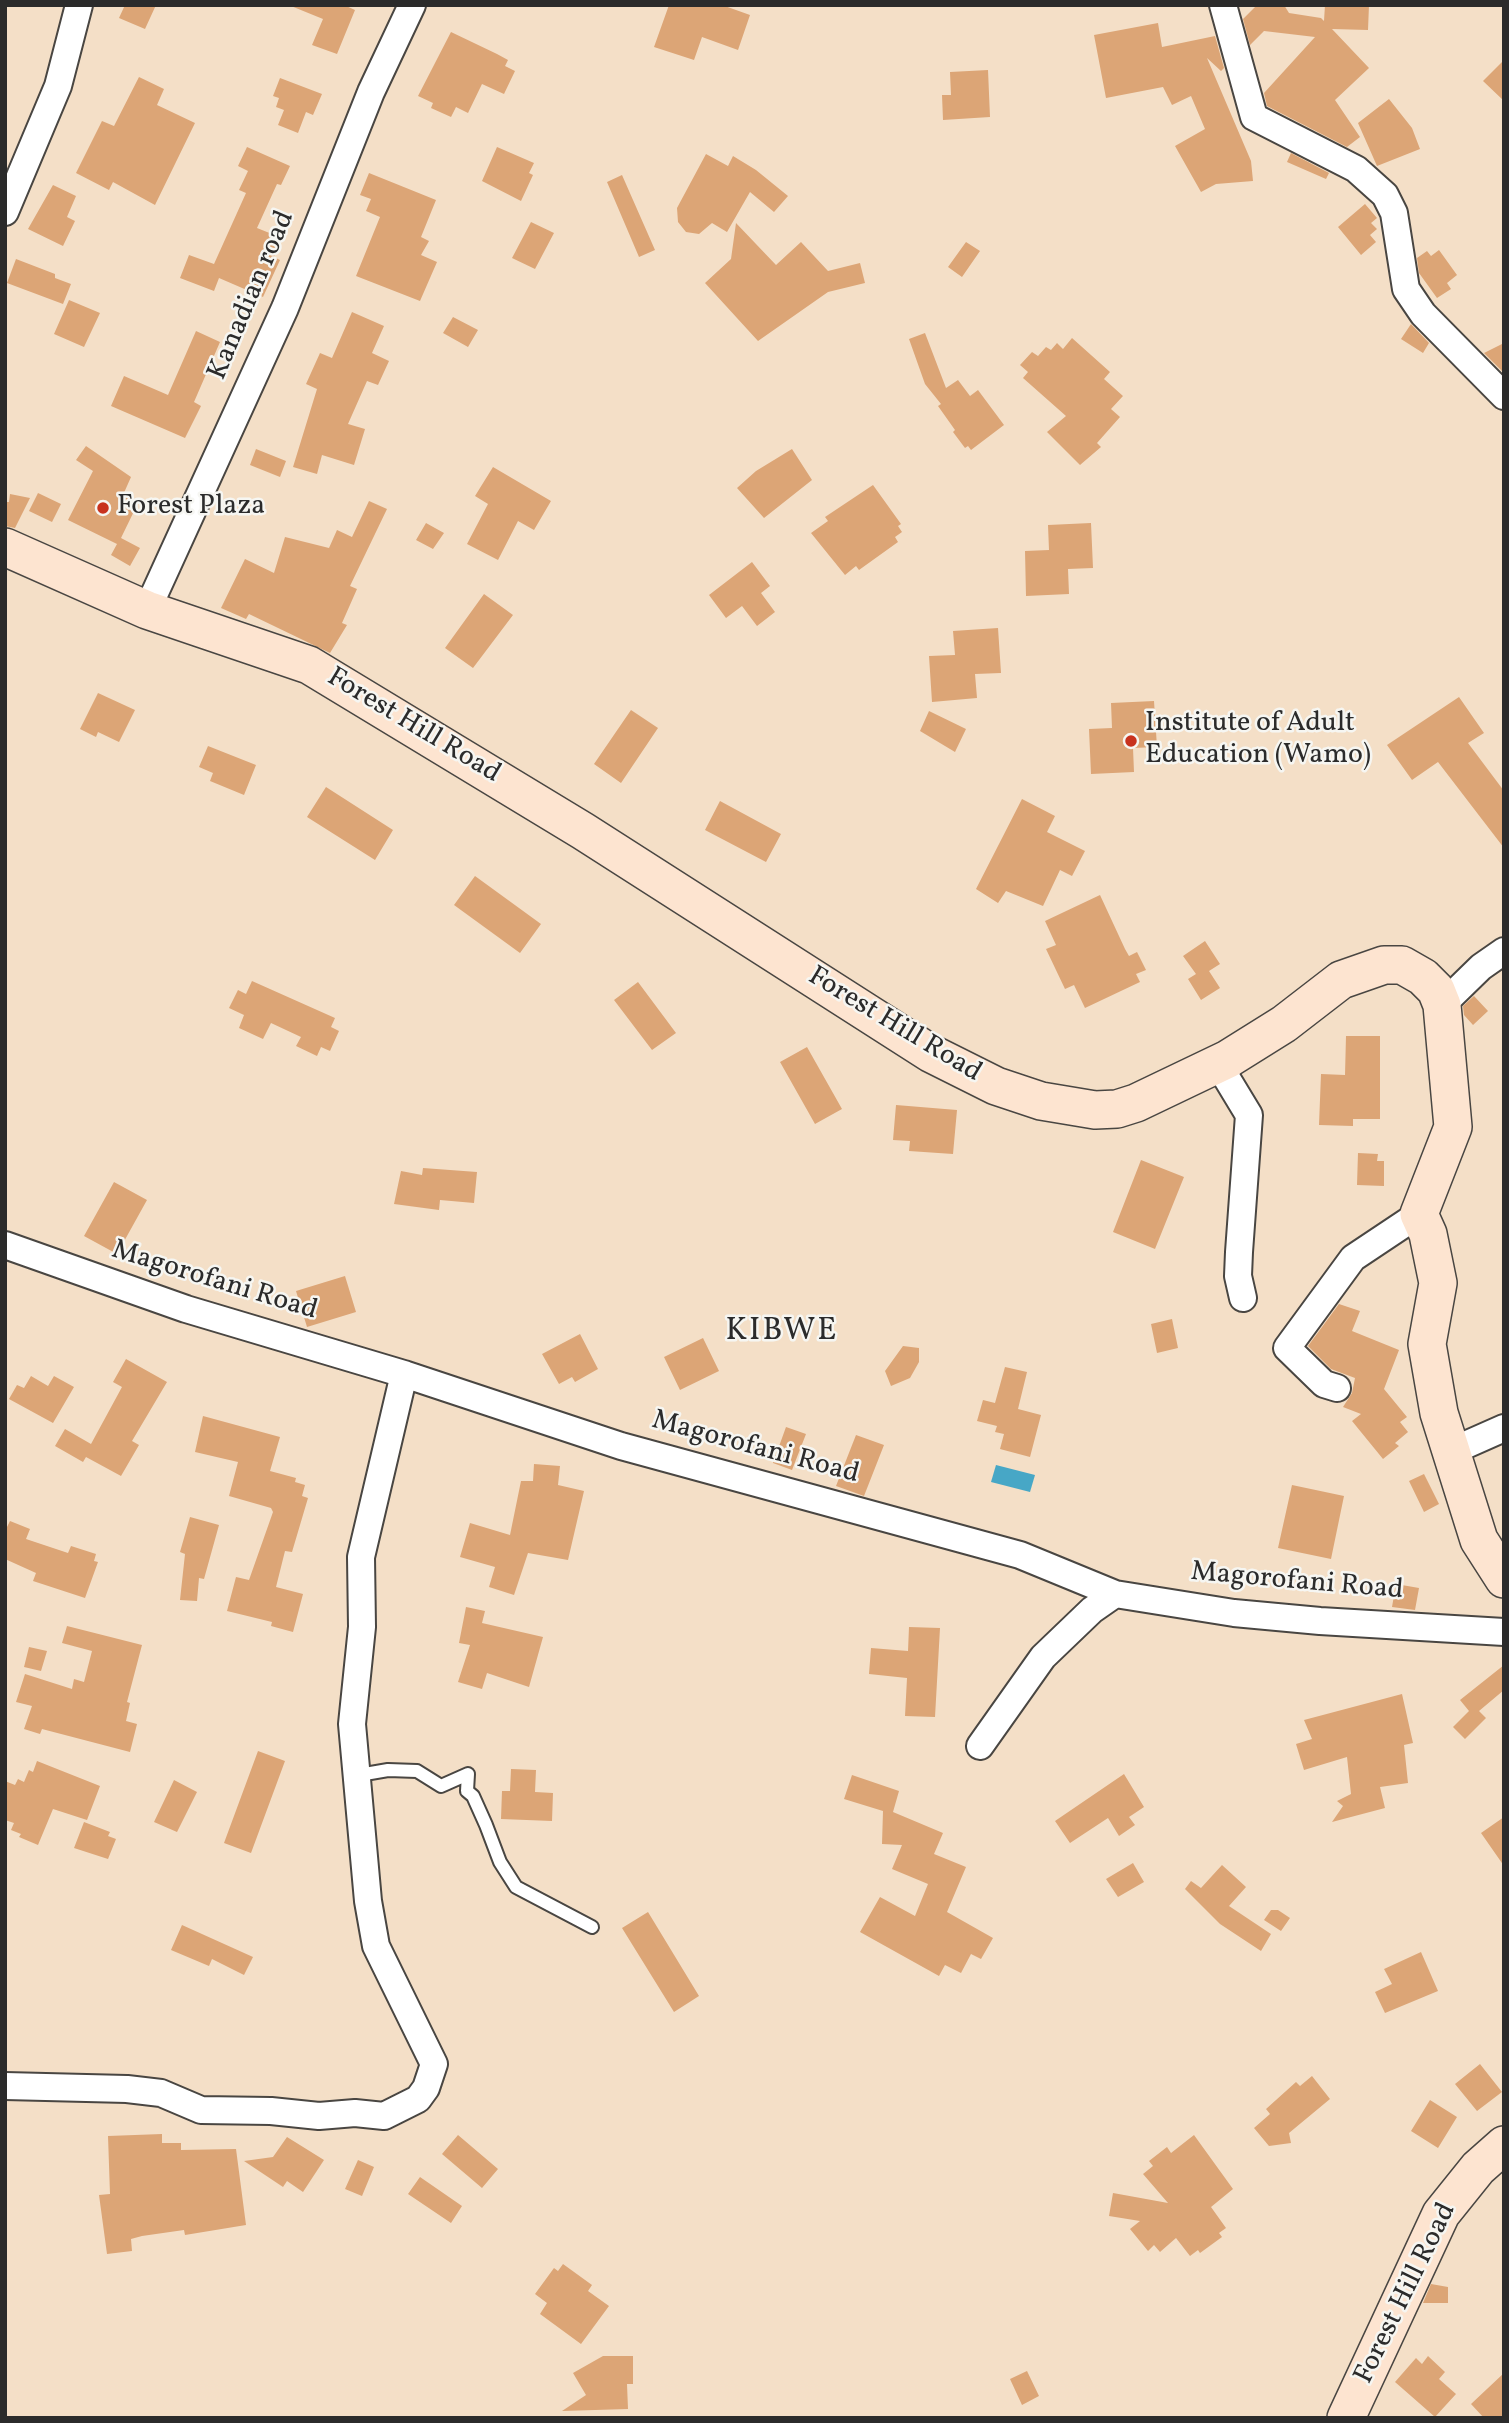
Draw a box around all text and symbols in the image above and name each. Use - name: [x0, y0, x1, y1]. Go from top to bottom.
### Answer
- street label: Kanadian road: [202, 206, 304, 386]
- place label: Forest Plaza: [117, 491, 265, 525]
- marker: Forest Plaza: [95, 500, 111, 516]
- street label: Forest Hill Road: [320, 662, 506, 792]
- place label: Institute of Adult Education (Wamo): [1145, 708, 1371, 774]
- marker: Institute of Adult Education (Wamo): [1123, 733, 1139, 749]
- street label: Forest Hill Road: [801, 961, 987, 1091]
- street label: Magorofani Road: [107, 1235, 321, 1329]
- district label: KIBWE: [726, 1314, 838, 1352]
- street label: Magorofani Road: [648, 1405, 862, 1493]
- street label: Magorofani Road: [1189, 1557, 1405, 1609]
- street label: Forest Hill Road: [1349, 2198, 1465, 2390]

